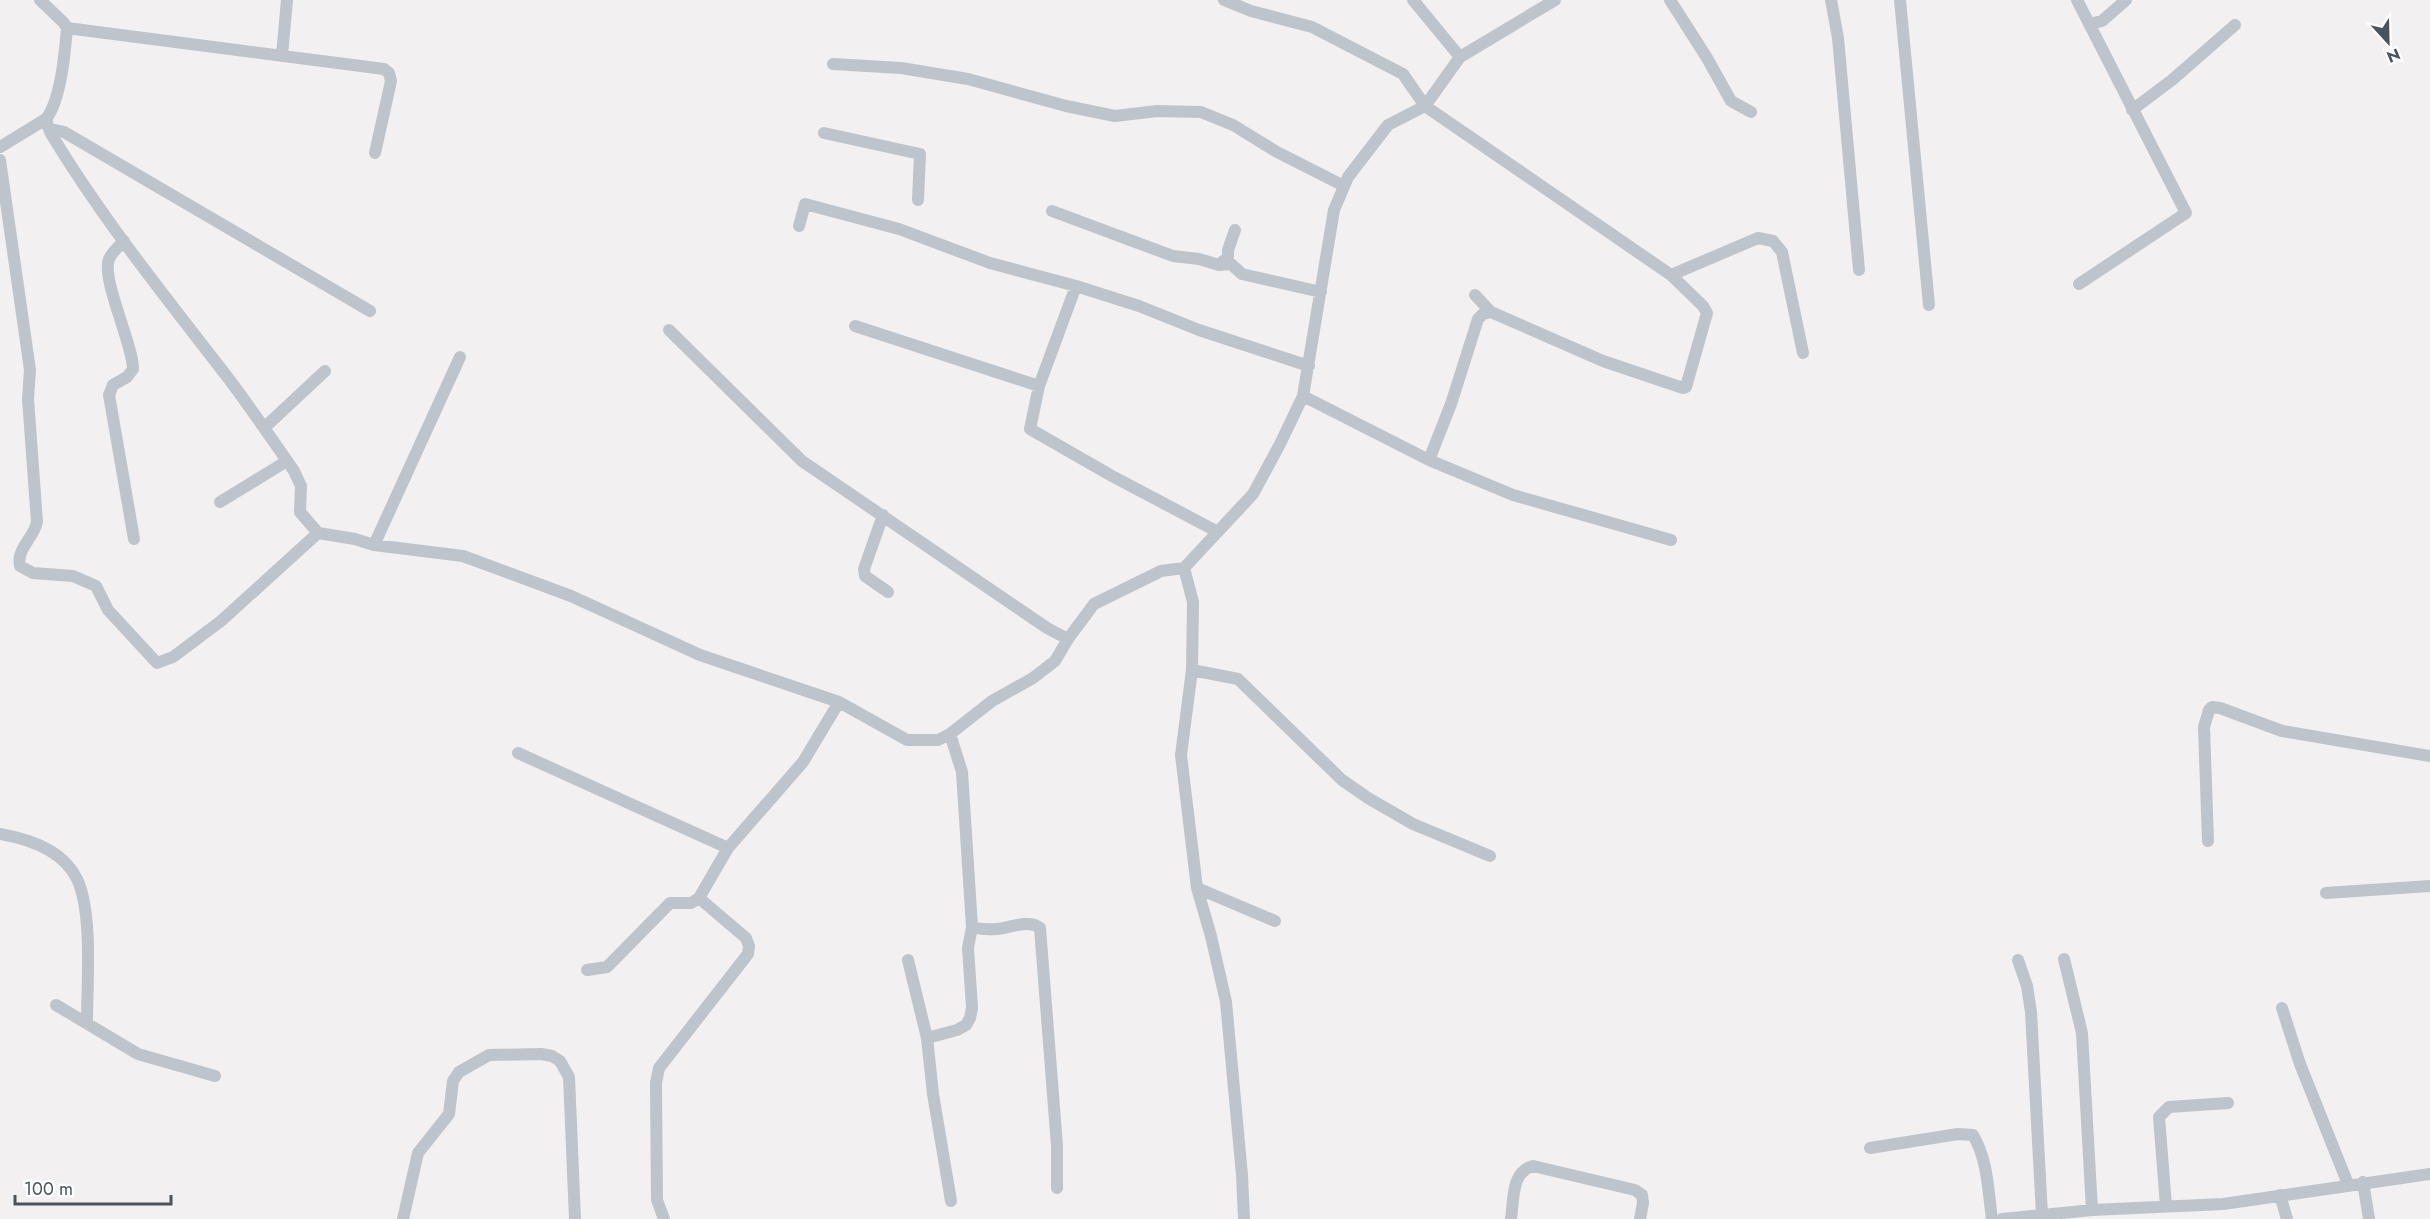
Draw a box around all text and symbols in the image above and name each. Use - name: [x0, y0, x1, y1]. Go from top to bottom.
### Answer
- north arrow: [2358, 12, 2418, 72]
- text: N: [2383, 42, 2404, 68]
- scale bar: [15, 1168, 171, 1206]
- text: 100 m: [24, 1176, 73, 1202]

